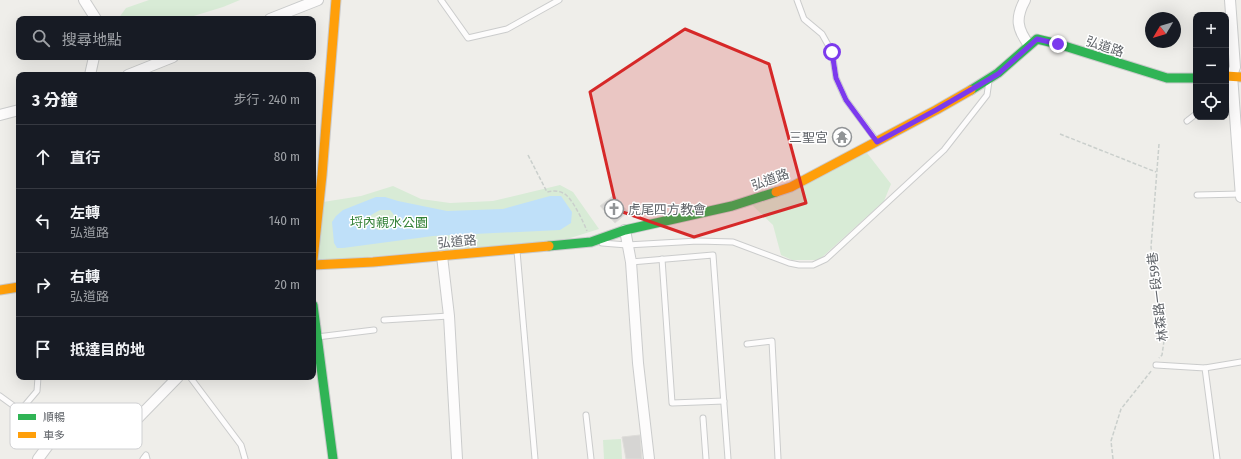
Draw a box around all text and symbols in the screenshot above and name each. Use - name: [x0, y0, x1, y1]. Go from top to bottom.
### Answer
- north arrow: [1145, 12, 1181, 48]
- map controls: [1193, 12, 1229, 120]
- button: +: [1193, 12, 1229, 48]
- search box: [16, 16, 316, 60]
- icon: search: [30, 27, 52, 49]
- text: 搜尋地點: [62, 31, 122, 49]
- street label: 弘道路: [1084, 33, 1126, 60]
- route end: [1049, 35, 1067, 53]
- route start: [823, 43, 841, 61]
- button: −: [1193, 48, 1229, 84]
- button: locate: [1193, 84, 1229, 120]
- text: 3 分鐘: [32, 90, 78, 111]
- text: 步行 · 240 m: [234, 92, 300, 107]
- temple icon: 三聖宮: [831, 126, 853, 148]
- place label: 三聖宮: [789, 130, 828, 145]
- icon: ahead: [32, 146, 54, 168]
- text: 直行: [70, 149, 100, 167]
- text: 80 m: [274, 149, 300, 164]
- street label: 弘道路: [749, 166, 791, 193]
- church icon: 虎尾四方教會: [603, 198, 625, 220]
- place label: 虎尾四方教會: [628, 202, 706, 217]
- text: 左轉: [70, 204, 100, 222]
- icon: left: [32, 210, 54, 232]
- text: 140 m: [269, 213, 300, 228]
- park label: 埒內親水公園: [350, 215, 428, 230]
- text: 弘道路: [70, 225, 109, 240]
- street label: 弘道路: [437, 232, 477, 251]
- street label: 林森路一段59巷: [1145, 251, 1170, 343]
- text: 右轉: [70, 268, 100, 286]
- icon: right: [32, 274, 54, 296]
- text: 20 m: [274, 277, 300, 292]
- text: 弘道路: [70, 289, 109, 304]
- icon: arrive: [32, 338, 54, 360]
- text: 抵達目的地: [70, 341, 145, 359]
- legend: [10, 403, 142, 449]
- text: 順暢: [43, 411, 65, 424]
- text: 車多: [43, 429, 65, 442]

